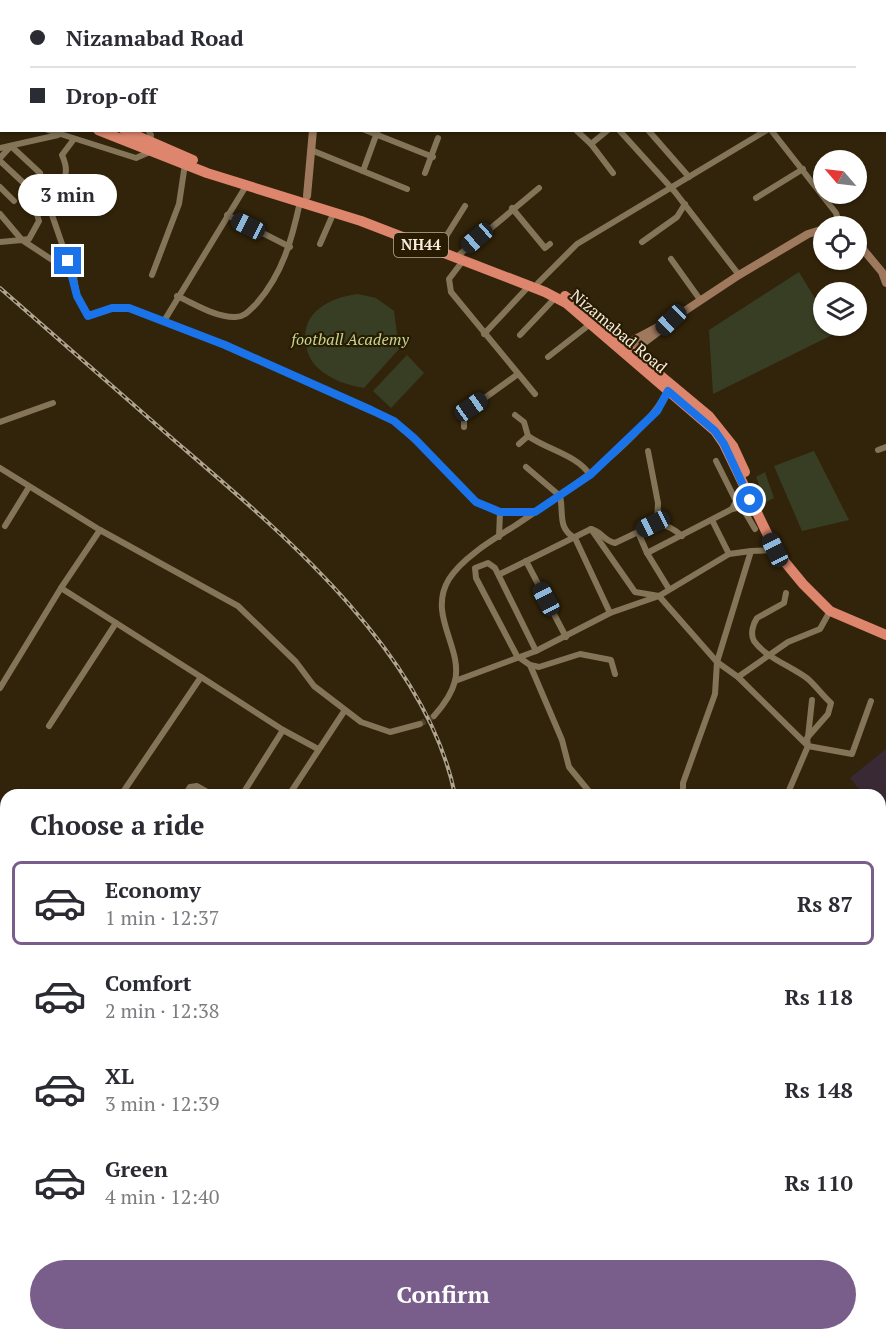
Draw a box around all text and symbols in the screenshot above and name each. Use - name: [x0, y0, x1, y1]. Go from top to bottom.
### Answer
- text: Nizamabad Road: [66, 23, 244, 52]
- text: Drop-off: [66, 81, 157, 110]
- north arrow: [813, 150, 867, 204]
- map controls: [813, 150, 867, 336]
- callout: 3 min: [19, 174, 118, 216]
- text: 3 min: [40, 181, 95, 208]
- car: [228, 210, 268, 242]
- button: locate: [813, 216, 867, 270]
- car: [458, 219, 496, 257]
- road number: NH44: [394, 233, 448, 257]
- route end: [54, 247, 81, 274]
- button: layers: [813, 282, 867, 336]
- street label: Nizamabad Road: [566, 284, 672, 378]
- car: [652, 301, 690, 339]
- park label: football Academy: [290, 328, 409, 350]
- car: [451, 389, 491, 425]
- route start: [736, 486, 763, 513]
- car: [633, 508, 673, 540]
- car: [759, 530, 791, 570]
- car: [530, 579, 562, 619]
- text: Choose a ride: [30, 807, 205, 843]
- text: Economy: [105, 875, 201, 904]
- icon: car: [33, 876, 87, 930]
- text: Rs 87: [797, 889, 853, 918]
- text: 1 min · 12:37: [105, 904, 219, 931]
- text: Comfort: [105, 968, 191, 997]
- icon: car: [33, 969, 87, 1023]
- text: Rs 118: [784, 982, 853, 1011]
- text: 2 min · 12:38: [105, 997, 219, 1024]
- text: XL: [105, 1061, 134, 1090]
- icon: car: [33, 1062, 87, 1116]
- text: Rs 148: [784, 1075, 853, 1104]
- text: 3 min · 12:39: [105, 1090, 219, 1117]
- text: Green: [105, 1154, 168, 1183]
- icon: car: [33, 1155, 87, 1209]
- text: Rs 110: [784, 1168, 853, 1197]
- text: 4 min · 12:40: [105, 1183, 219, 1210]
- button: Confirm: [30, 1260, 856, 1329]

